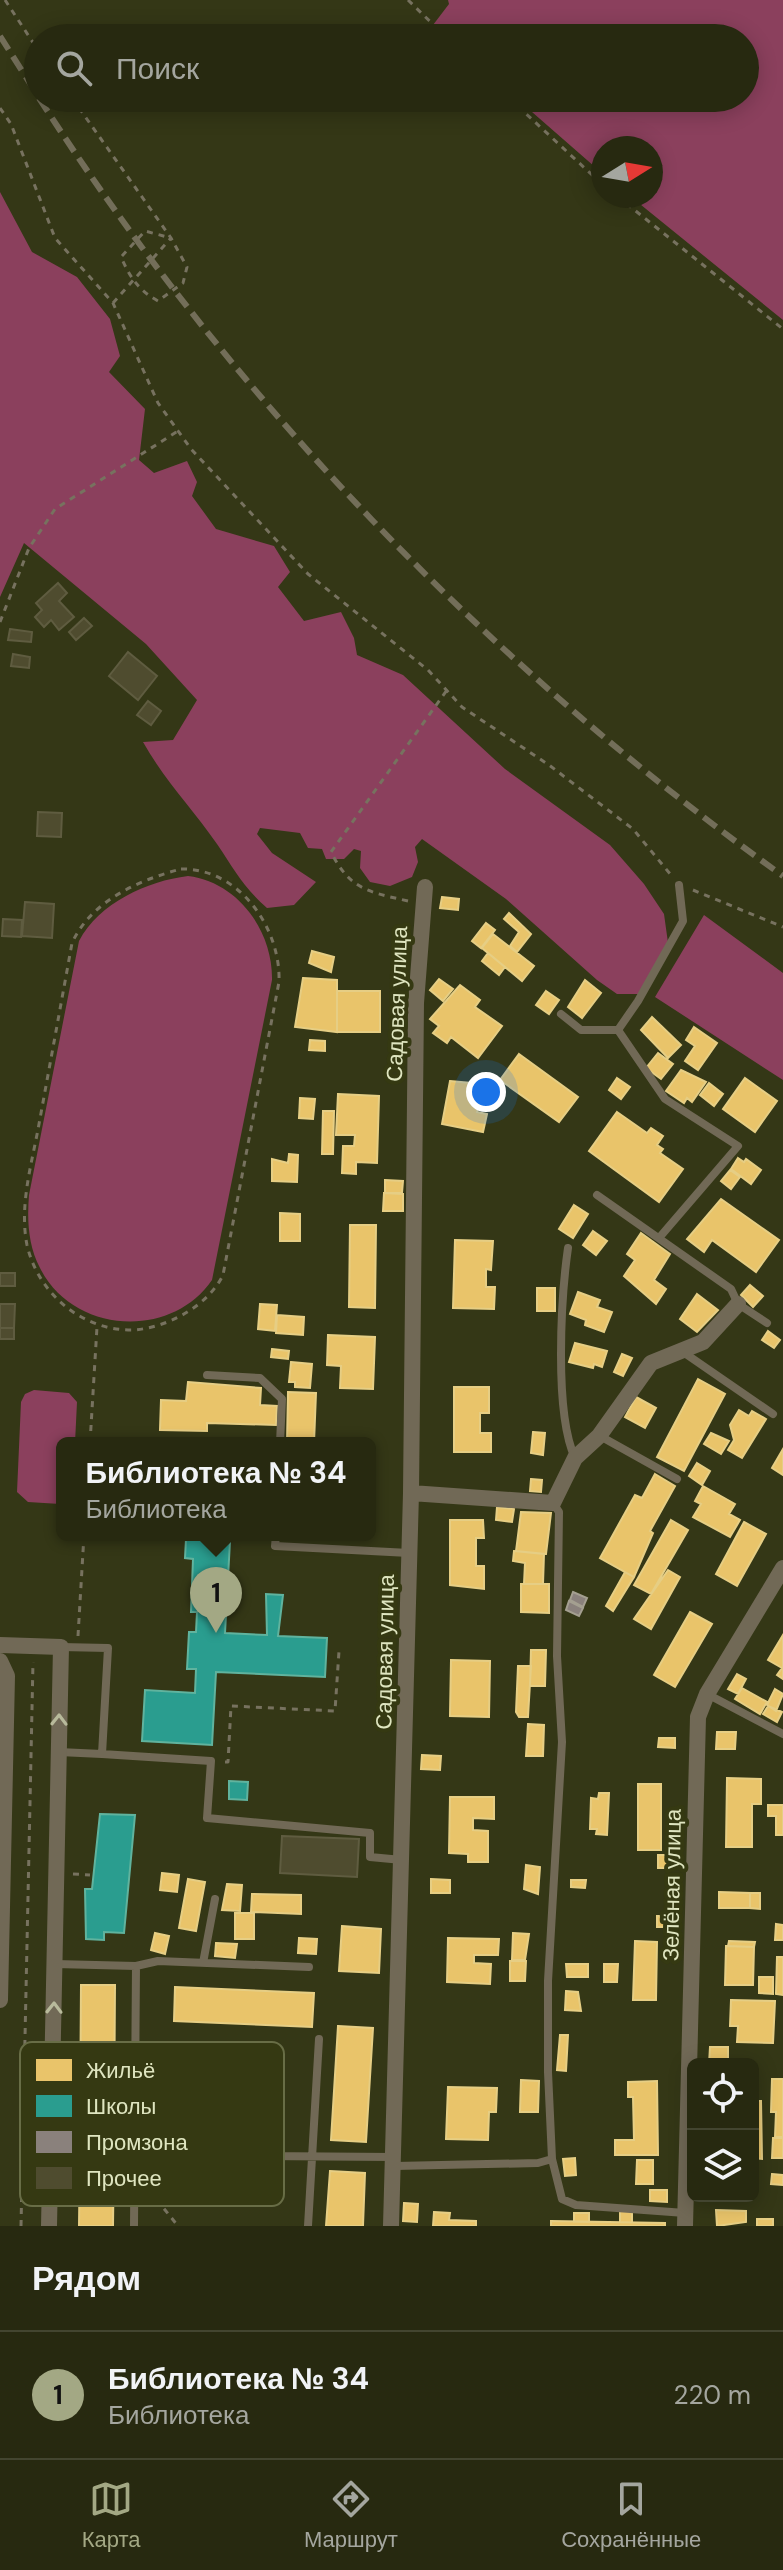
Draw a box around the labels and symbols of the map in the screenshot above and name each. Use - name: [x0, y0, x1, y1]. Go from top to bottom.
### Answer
- north arrow: [591, 136, 663, 208]
- street label: Садовая улица: [380, 925, 414, 1082]
- your location: [466, 1072, 506, 1112]
- pin: 1: [190, 1567, 242, 1633]
- street label: Садовая улица: [369, 1573, 401, 1730]
- one-way arrow: [51, 1713, 68, 1726]
- street label: Зелёная улица: [656, 1808, 688, 1961]
- one-way arrow: [45, 2001, 63, 2014]
- legend: [20, 2042, 284, 2206]
- text: Жильё: [86, 2056, 155, 2085]
- text: Школы: [86, 2092, 156, 2121]
- text: Промзона: [86, 2128, 188, 2157]
- text: Прочее: [86, 2164, 162, 2193]

